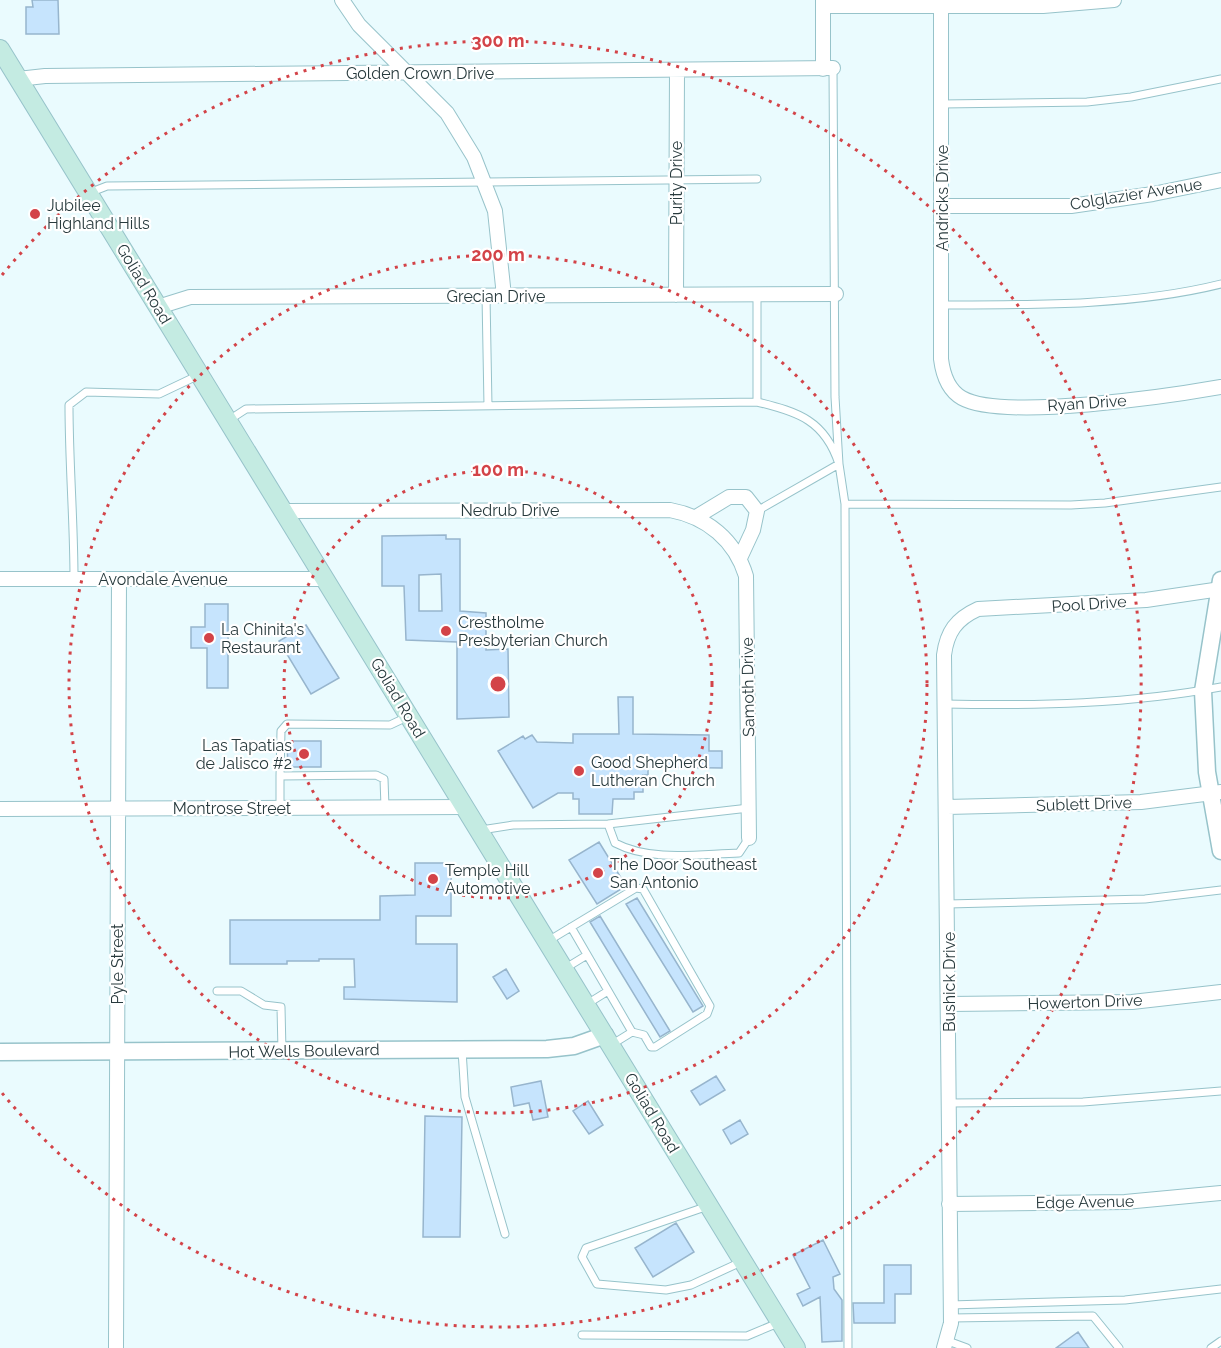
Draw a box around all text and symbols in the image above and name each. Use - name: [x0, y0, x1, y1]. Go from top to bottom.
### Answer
- text: 300 m: [471, 30, 525, 51]
- street label: Golden Crown Drive: [346, 64, 494, 83]
- street label: Purity Drive: [667, 141, 686, 225]
- street label: Andricks Drive: [933, 145, 952, 251]
- street label: Colglazier Avenue: [1069, 174, 1203, 214]
- place label: Jubilee Highland Hills: [47, 196, 150, 233]
- marker: Jubilee Highland Hills: [28, 207, 42, 221]
- street label: Goliad Road: [113, 241, 175, 327]
- text: 200 m: [471, 244, 525, 265]
- street label: Grecian Drive: [447, 287, 545, 306]
- street label: Ryan Drive: [1047, 391, 1127, 415]
- text: 100 m: [472, 459, 524, 480]
- street label: Nedrub Drive: [461, 501, 559, 520]
- street label: Avondale Avenue: [98, 570, 228, 589]
- street label: Pool Drive: [1051, 592, 1127, 616]
- place label: Crestholme Presbyterian Church: [458, 613, 608, 650]
- place label: La Chinita's Restaurant: [221, 620, 305, 657]
- marker: Crestholme Presbyterian Church: [439, 624, 453, 638]
- marker: La Chinita's Restaurant: [202, 631, 216, 645]
- street label: Samoth Drive: [738, 637, 758, 737]
- street label: Goliad Road: [367, 655, 429, 741]
- centre of rings: [488, 674, 508, 694]
- place label: Las Tapatias de Jalisco #2: [196, 736, 292, 773]
- marker: Las Tapatias de Jalisco #2: [297, 747, 311, 761]
- place label: Good Shepherd Lutheran Church: [591, 753, 715, 790]
- marker: Good Shepherd Lutheran Church: [572, 764, 586, 778]
- street label: Sublett Drive: [1036, 793, 1132, 815]
- street label: Montrose Street: [173, 799, 292, 818]
- place label: The Door Southeast San Antonio: [610, 855, 758, 892]
- place label: Temple Hill Automotive: [445, 861, 530, 898]
- marker: The Door Southeast San Antonio: [591, 866, 605, 880]
- marker: Temple Hill Automotive: [426, 872, 440, 886]
- street label: Pyle Street: [108, 923, 127, 1004]
- street label: Bushick Drive: [940, 932, 959, 1032]
- street label: Howerton Drive: [1027, 990, 1143, 1014]
- street label: Hot Wells Boulevard: [228, 1040, 380, 1062]
- street label: Goliad Road: [621, 1070, 683, 1156]
- street label: Edge Avenue: [1036, 1192, 1134, 1212]

